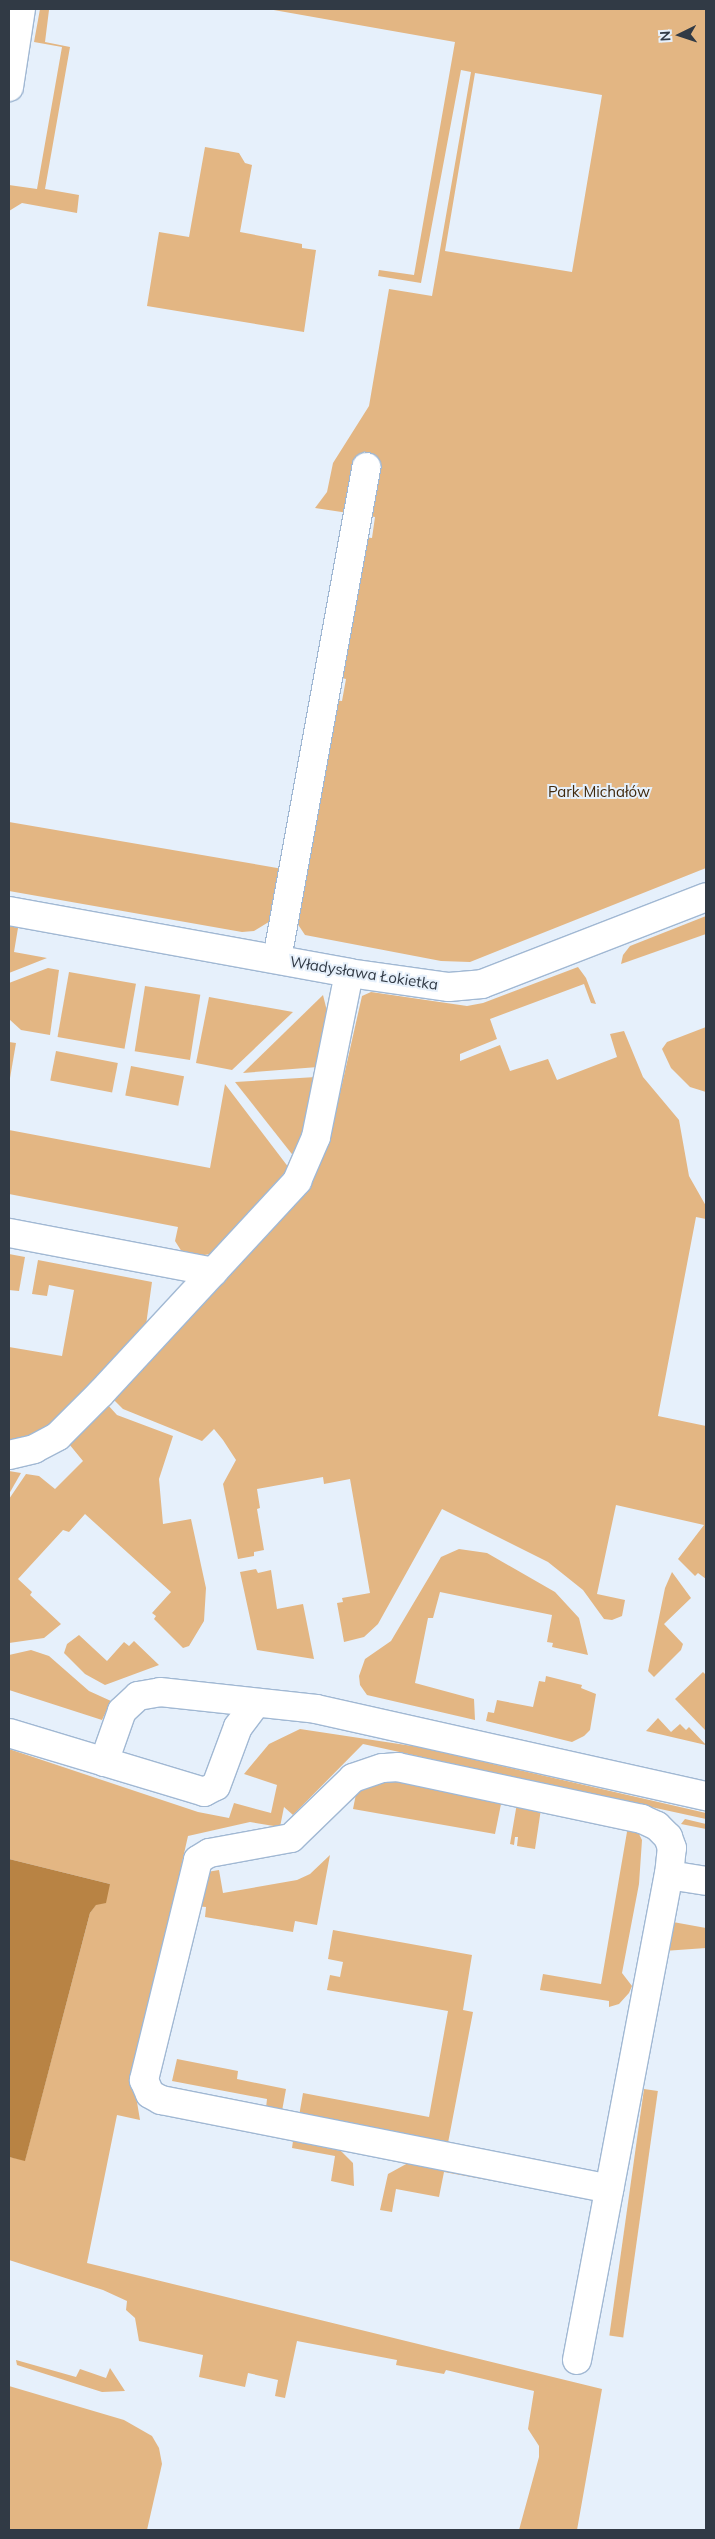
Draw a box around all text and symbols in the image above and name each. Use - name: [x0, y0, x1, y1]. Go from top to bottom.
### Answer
- north arrow: [655, 10, 705, 60]
- text: N: [656, 30, 674, 42]
- park label: Park Michałów: [548, 783, 650, 801]
- street label: Władysława Łokietka: [289, 952, 439, 994]

